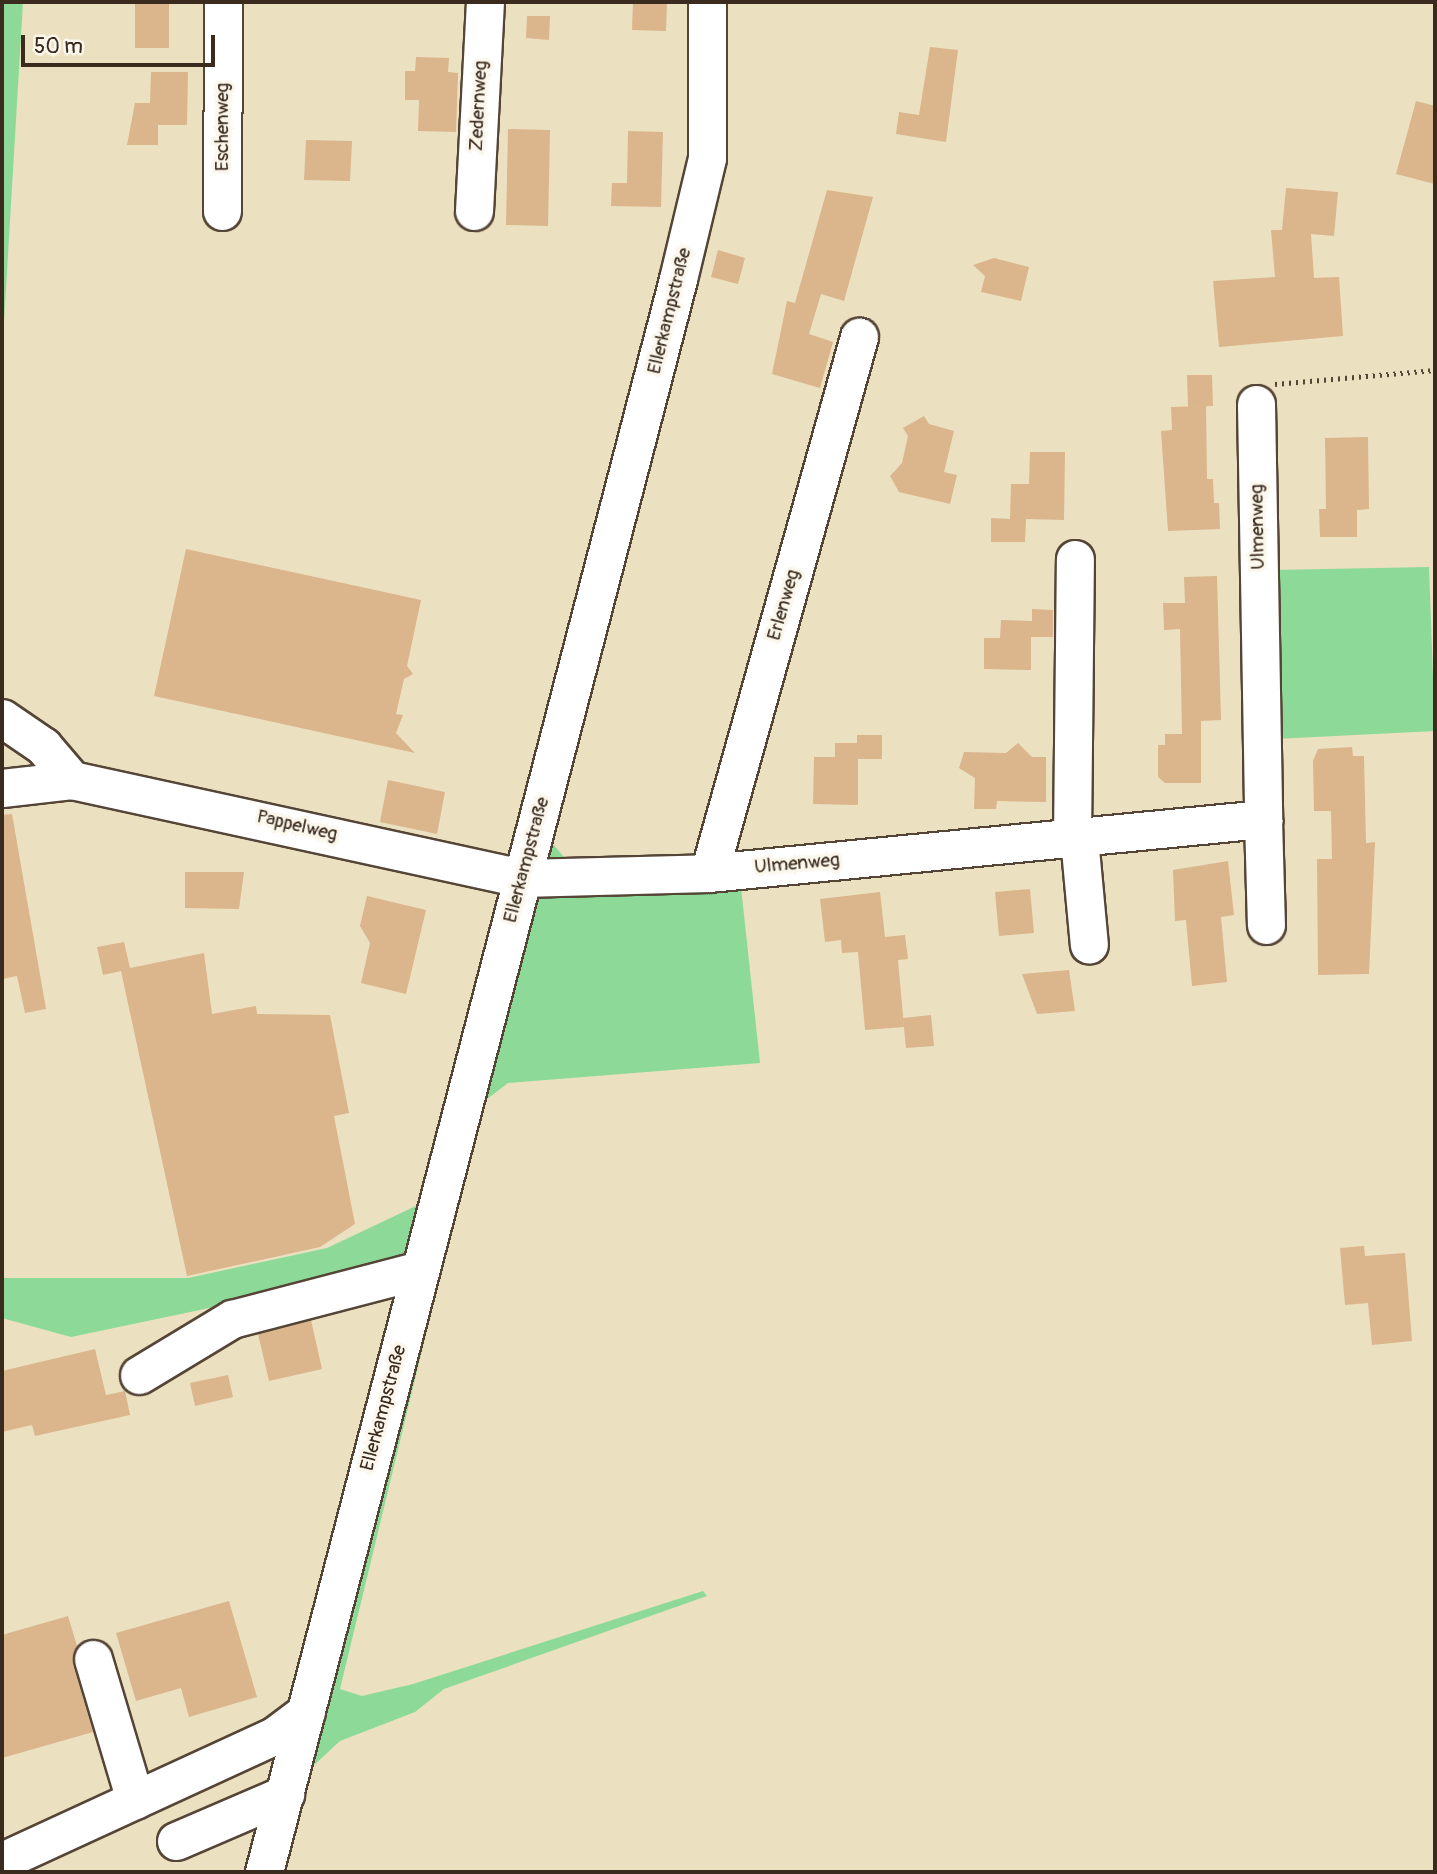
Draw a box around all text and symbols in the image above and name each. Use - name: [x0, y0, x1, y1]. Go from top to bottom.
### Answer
- scale bar: [24, 21, 219, 65]
- text: 50 m: [34, 33, 83, 60]
- street label: Zedernweg: [465, 60, 493, 152]
- street label: Eschenweg: [212, 83, 234, 171]
- street label: Ellerkampstraße: [643, 246, 697, 376]
- street label: Ulmenweg: [1246, 484, 1270, 570]
- street label: Erlenweg: [763, 567, 805, 643]
- street label: Ellerkampstraße: [499, 795, 555, 925]
- street label: Pappelweg: [254, 806, 340, 846]
- street label: Ulmenweg: [753, 849, 841, 879]
- street label: Ellerkampstraße: [356, 1343, 412, 1473]

